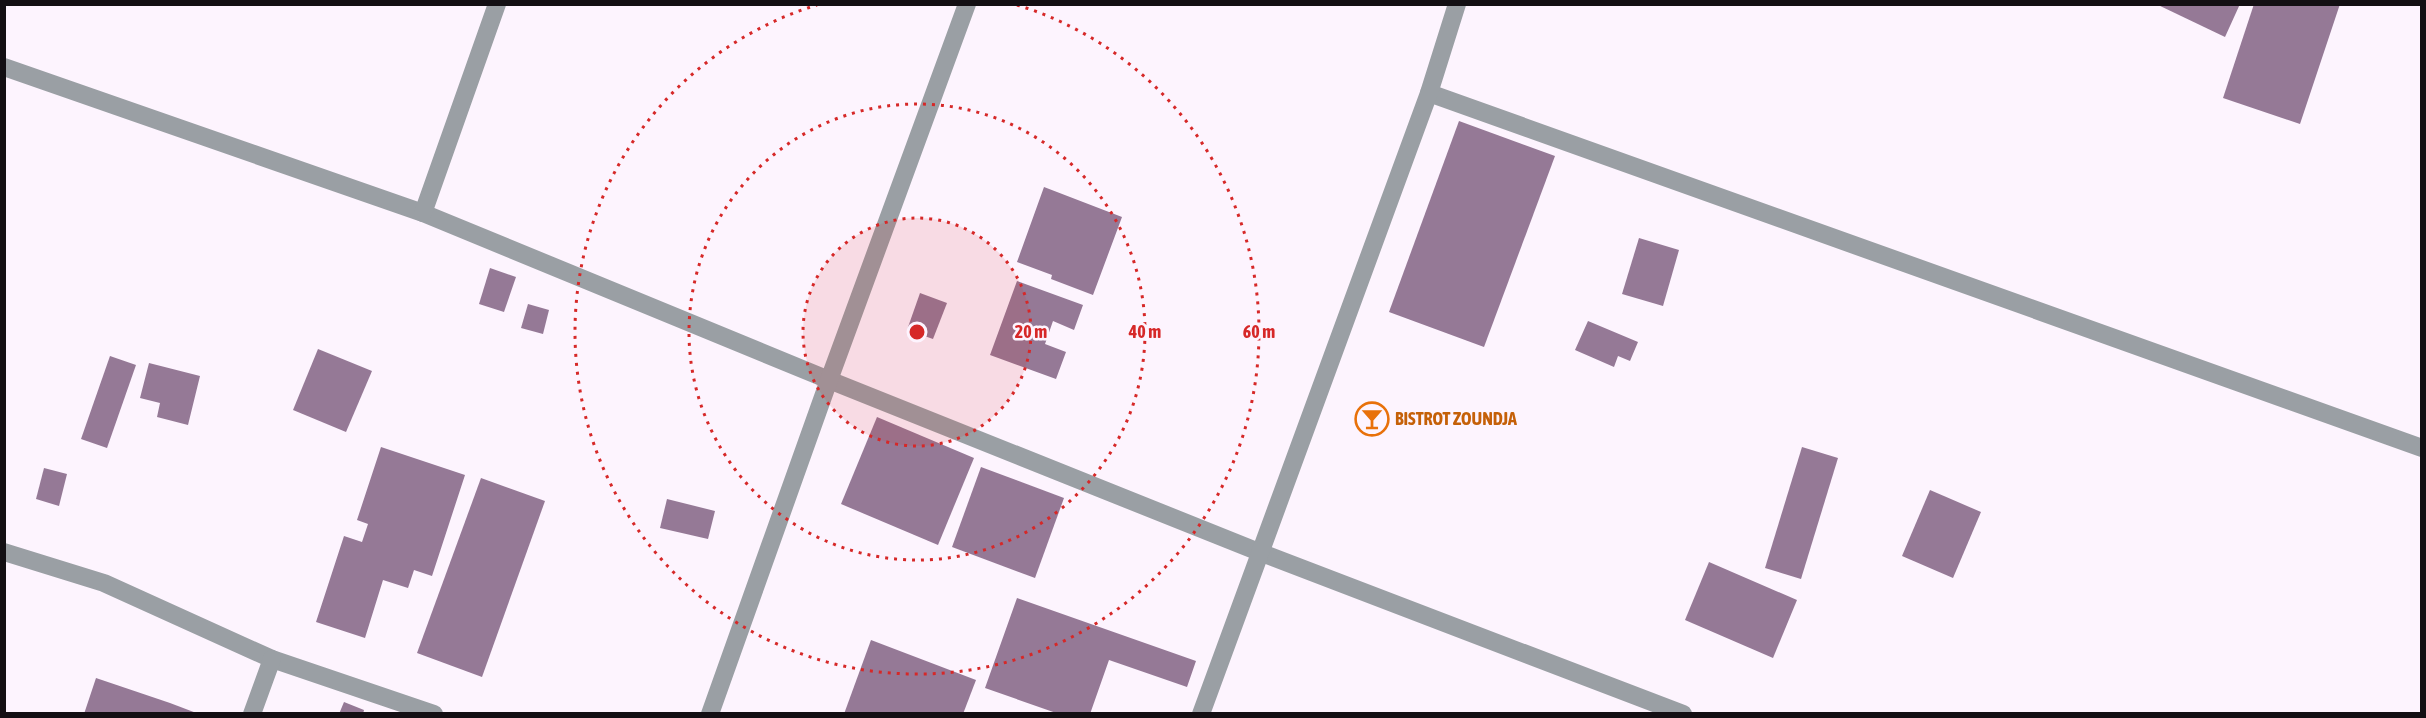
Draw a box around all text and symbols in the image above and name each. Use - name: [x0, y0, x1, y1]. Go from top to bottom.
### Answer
- text: 20 m: [1015, 321, 1047, 342]
- text: 40 m: [1128, 321, 1161, 342]
- text: 60 m: [1243, 321, 1275, 342]
- centre of rings: [907, 322, 927, 342]
- bar icon: BISTROT ZOUNDJA: [1354, 401, 1390, 437]
- place label: BISTROT ZOUNDJA: [1395, 408, 1517, 429]

